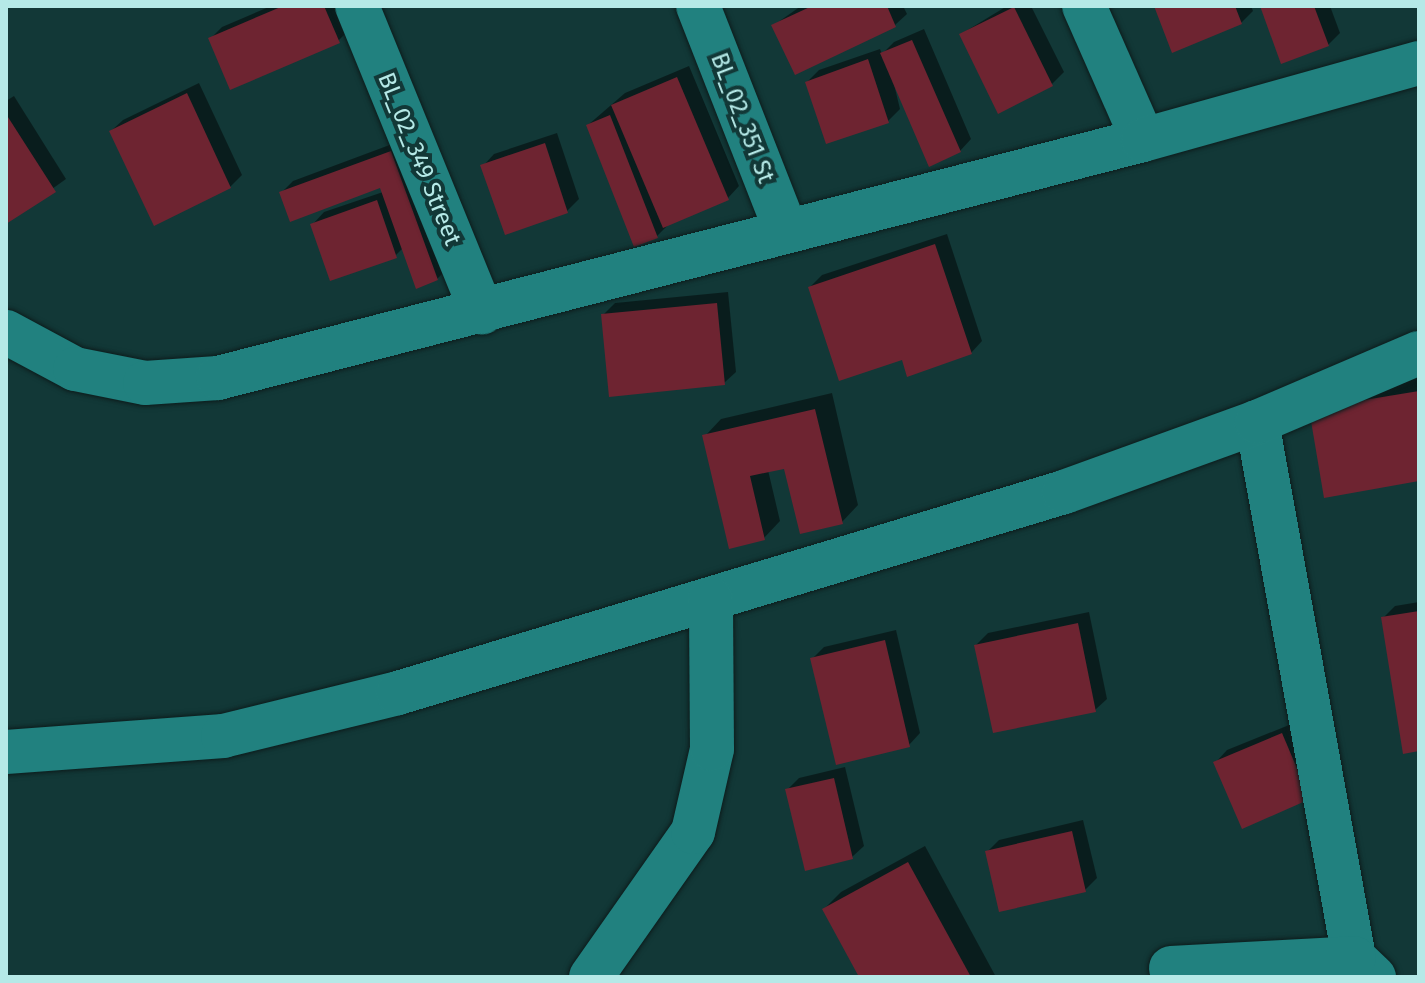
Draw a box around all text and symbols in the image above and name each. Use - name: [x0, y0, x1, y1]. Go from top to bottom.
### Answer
- street label: BL_02_351 St: [704, 49, 780, 187]
- street label: BL_02_349 Street: [371, 68, 467, 250]

